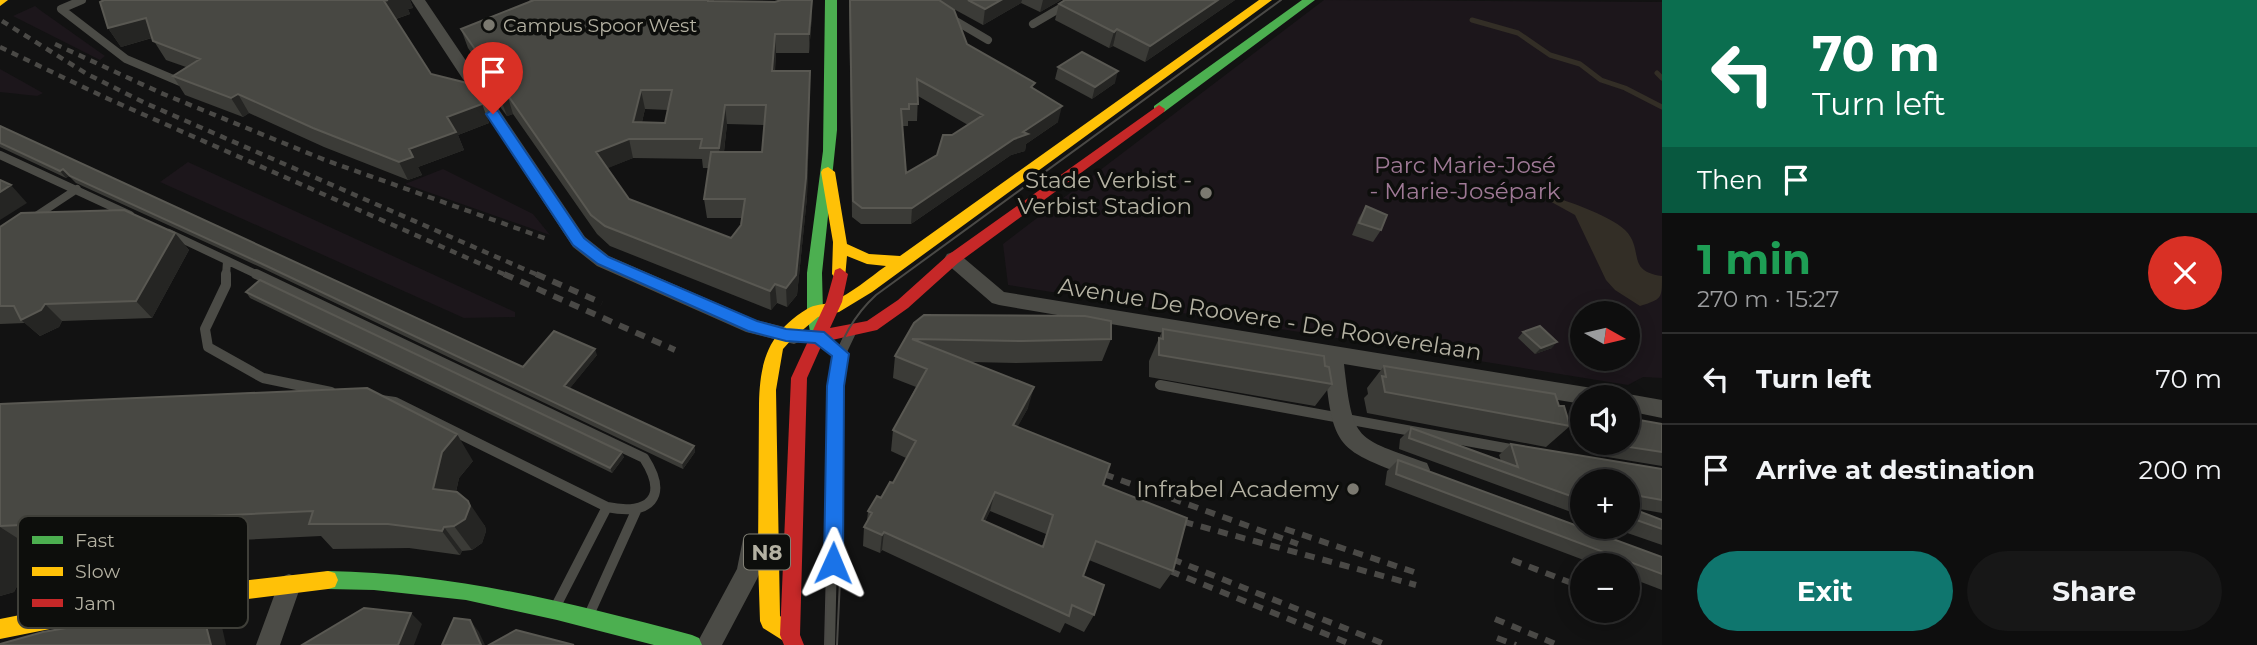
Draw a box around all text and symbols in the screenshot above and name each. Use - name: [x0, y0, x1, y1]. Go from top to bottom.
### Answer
- place label: Campus Spoor West: [503, 14, 697, 37]
- marker: Campus Spoor West: [481, 17, 497, 33]
- text: 70 m: [1812, 24, 1940, 83]
- icon: left: [1697, 28, 1788, 119]
- pin: [463, 42, 523, 114]
- icon: arrive: [474, 53, 512, 91]
- text: Turn left: [1812, 84, 1946, 123]
- park label: Parc Marie-José - Marie-Josépark: [1370, 151, 1561, 205]
- icon: arrive: [1777, 161, 1815, 199]
- text: Then: [1697, 164, 1763, 196]
- place label: Stade Verbist - Verbist Stadion: [1018, 166, 1192, 220]
- marker: Stade Verbist - Verbist Stadion: [1198, 185, 1214, 201]
- text: 1 min: [1697, 233, 1811, 285]
- button: close: [2148, 236, 2222, 310]
- street label: Avenue De Roovere - De Rooverelaan: [1056, 272, 1484, 366]
- text: 270 m · 15:27: [1697, 285, 1839, 313]
- north arrow: [1570, 301, 1640, 371]
- map controls: [1570, 301, 1640, 623]
- icon: left: [1697, 360, 1735, 398]
- text: Turn left: [1756, 363, 1872, 395]
- text: 70 m: [2156, 363, 2222, 395]
- button: sound: [1570, 385, 1640, 455]
- icon: arrive: [1697, 451, 1735, 489]
- text: Arrive at destination: [1756, 454, 2035, 486]
- text: 200 m: [2138, 454, 2222, 486]
- button: +: [1570, 469, 1640, 539]
- place label: Infrabel Academy: [1136, 475, 1340, 503]
- marker: Infrabel Academy: [1345, 481, 1361, 497]
- legend: [18, 516, 248, 628]
- position arrow: [796, 526, 870, 600]
- text: Fast: [75, 529, 115, 552]
- road number: N8: [744, 534, 790, 570]
- button: Exit: [1697, 551, 1953, 631]
- button: Share: [1967, 551, 2222, 631]
- button: −: [1570, 553, 1640, 623]
- text: Slow: [75, 560, 120, 583]
- text: Jam: [74, 592, 116, 615]

